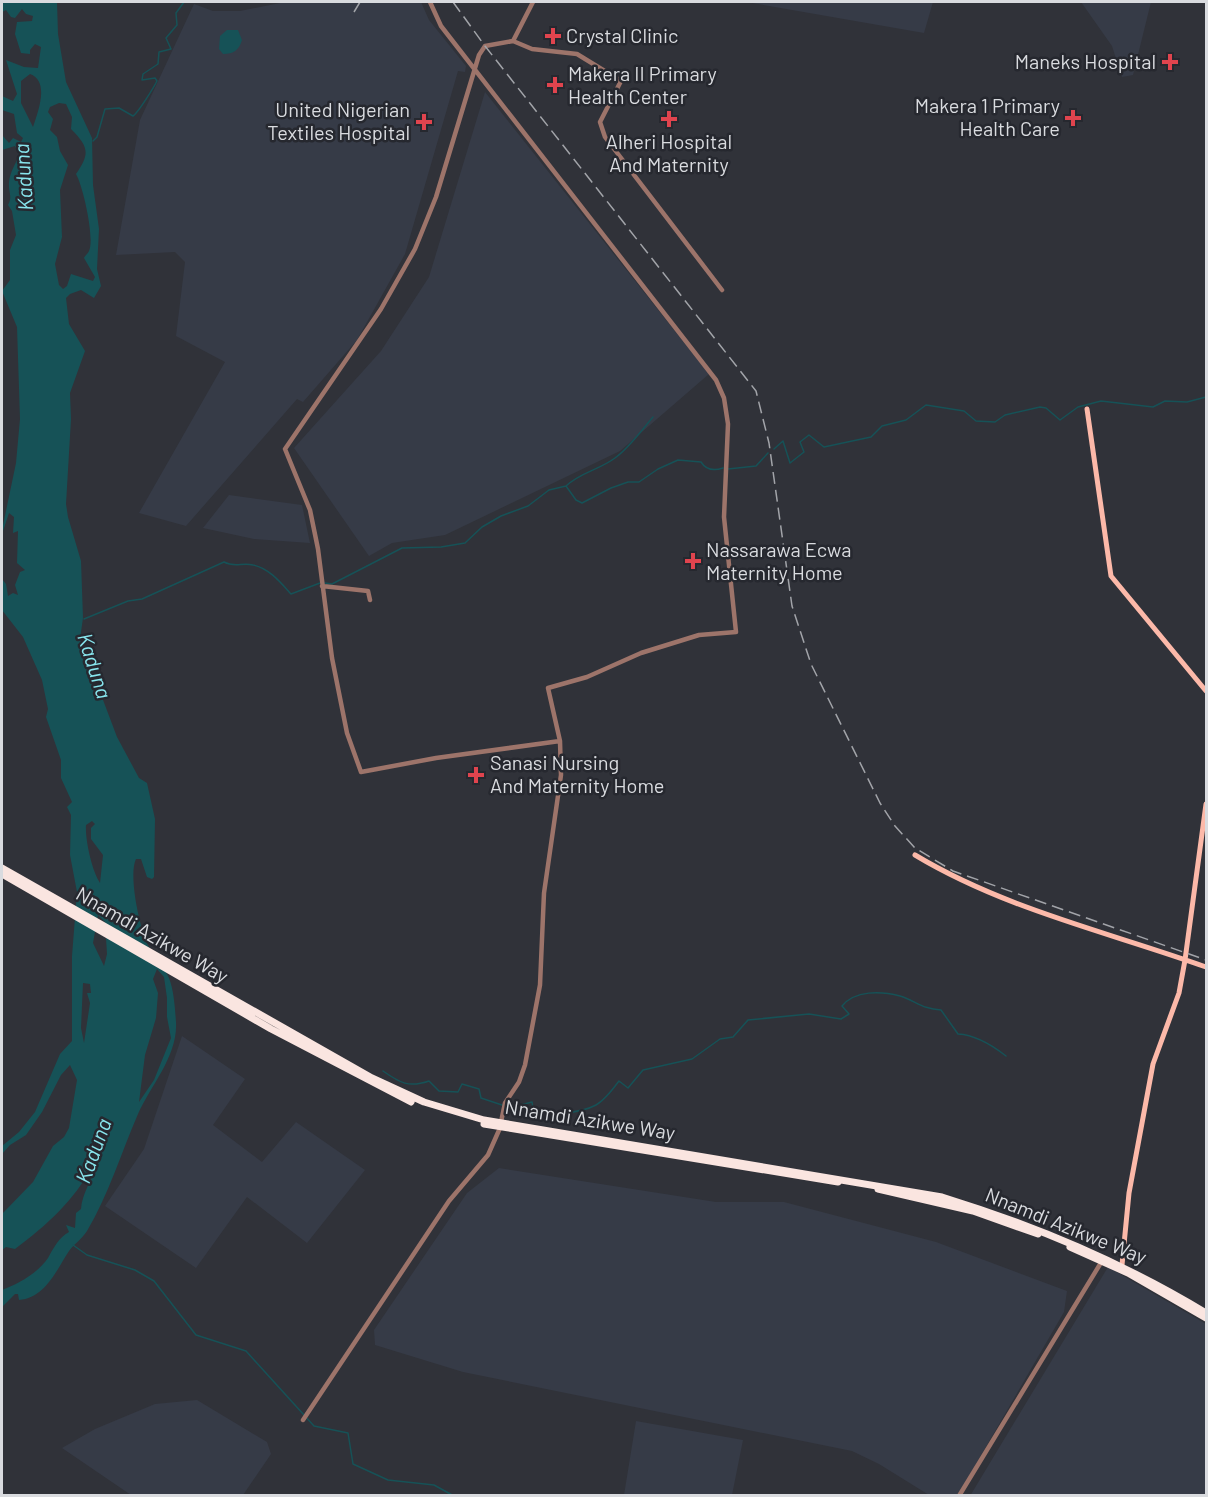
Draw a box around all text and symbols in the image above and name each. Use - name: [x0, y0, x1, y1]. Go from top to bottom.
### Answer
- place label: Crystal Clinic: [566, 23, 678, 47]
- marker: Crystal Clinic: [544, 27, 562, 45]
- place label: Maneks Hospital: [1015, 49, 1156, 73]
- marker: Maneks Hospital: [1161, 53, 1179, 71]
- place label: Makera II Primary Health Center: [568, 61, 717, 108]
- marker: Makera II Primary Health Center: [546, 76, 564, 94]
- place label: Makera 1 Primary Health Care: [915, 93, 1060, 140]
- place label: United Nigerian Textiles Hospital: [267, 97, 410, 144]
- marker: Makera 1 Primary Health Care: [1064, 109, 1082, 127]
- marker: Alheri Hospital And Maternity: [660, 110, 678, 128]
- marker: United Nigerian Textiles Hospital: [415, 113, 433, 131]
- place label: Alheri Hospital And Maternity: [606, 129, 732, 176]
- water label: Kaduna: [8, 143, 37, 212]
- place label: Nassarawa Ecwa Maternity Home: [706, 537, 851, 584]
- marker: Nassarawa Ecwa Maternity Home: [684, 552, 702, 570]
- water label: Kaduna: [73, 630, 118, 701]
- place label: Sanasi Nursing And Maternity Home: [490, 750, 664, 797]
- marker: Sanasi Nursing And Maternity Home: [467, 766, 485, 784]
- street label: Nnamdi Azikwe Way: [72, 881, 233, 987]
- street label: Nnamdi Azikwe Way: [503, 1094, 677, 1144]
- water label: Kaduna: [69, 1115, 116, 1186]
- street label: Nnamdi Azikwe Way: [982, 1182, 1150, 1268]

